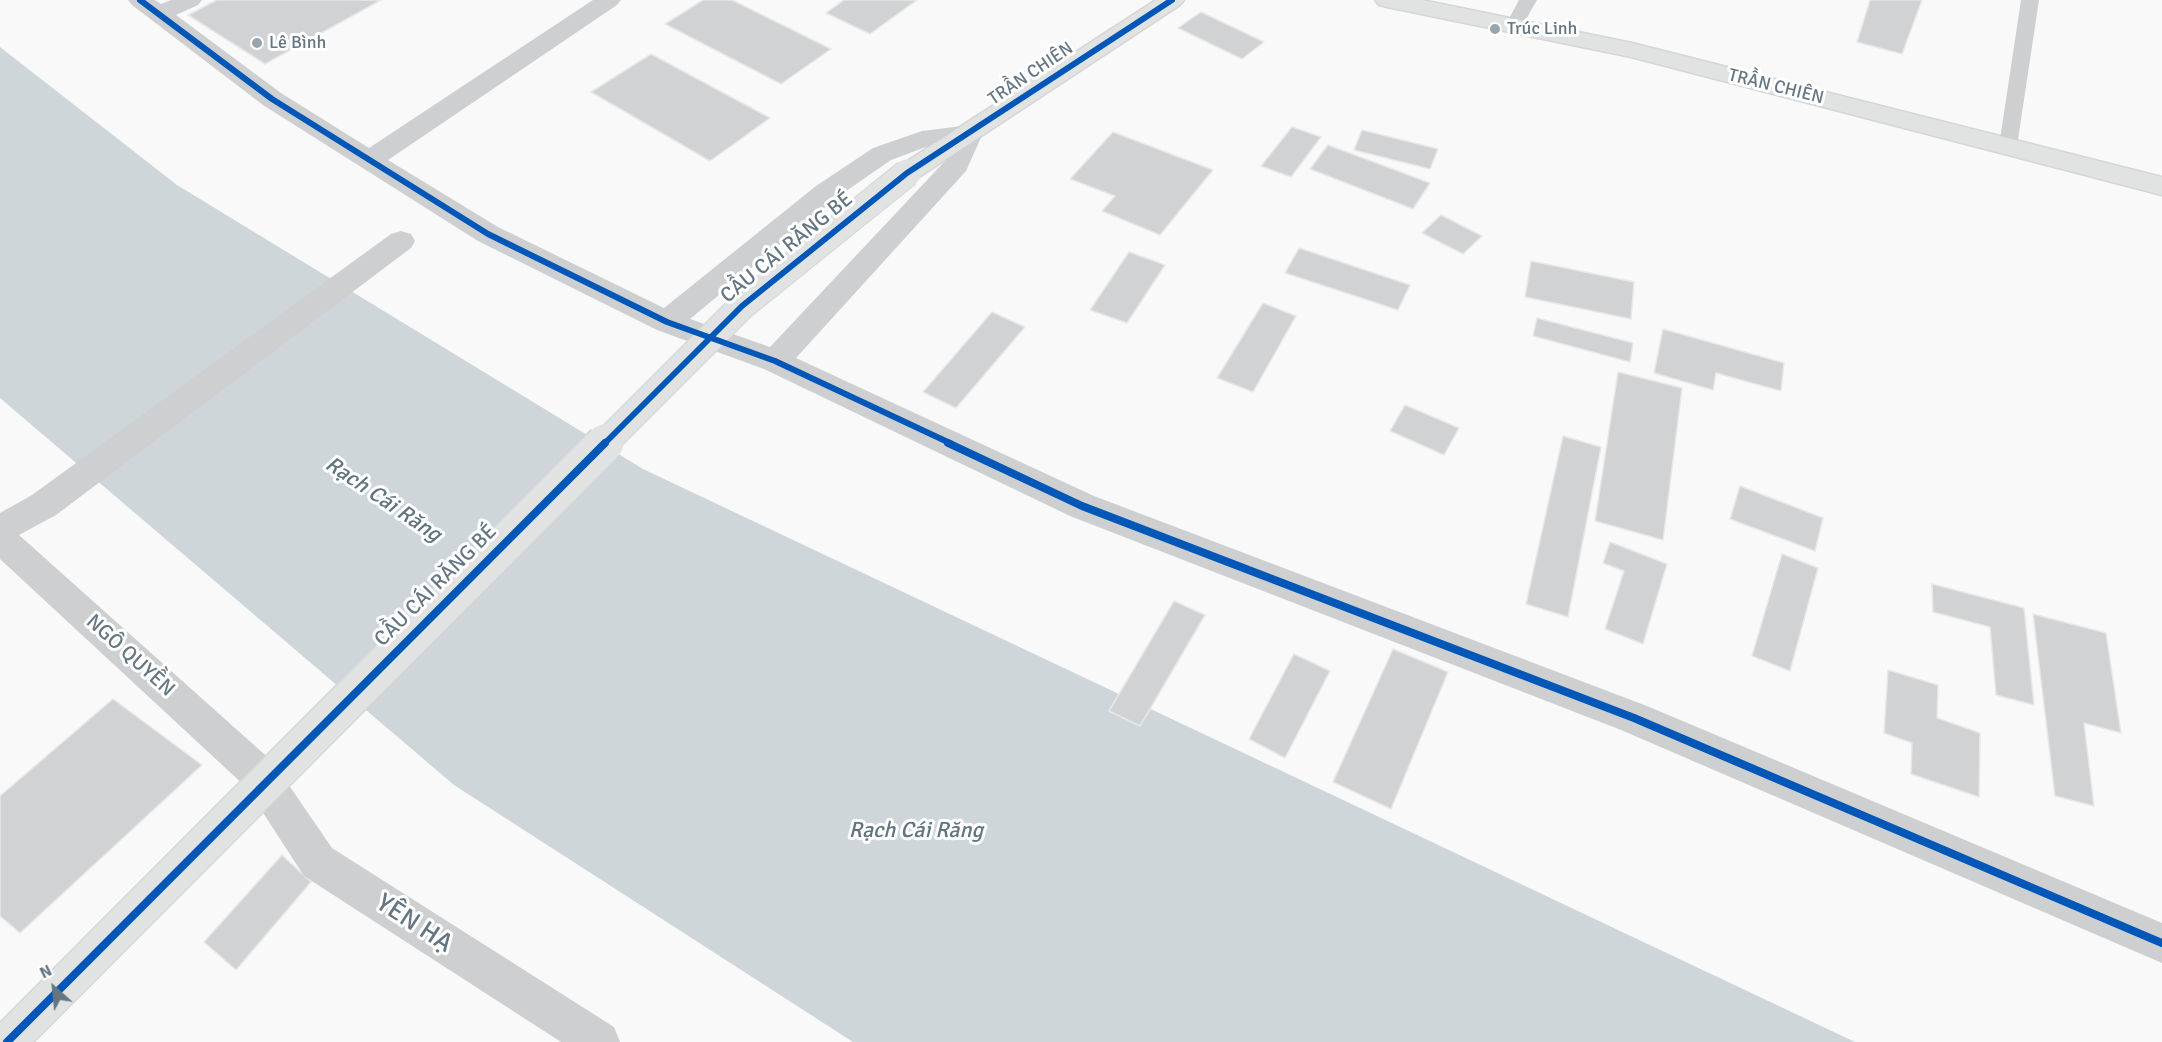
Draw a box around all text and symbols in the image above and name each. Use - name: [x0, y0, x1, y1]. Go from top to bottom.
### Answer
- place label: Trúc Linh: [1507, 18, 1577, 40]
- marker: Trúc Linh: [1488, 22, 1502, 36]
- place label: Lê Bình: [269, 32, 326, 54]
- marker: Lê Bình: [250, 36, 264, 50]
- street label: TRẦN CHIÊN: [985, 38, 1077, 110]
- street label: TRẦN CHIÊN: [1726, 65, 1826, 109]
- street label: CẦU CÁI RĂNG BÉ: [716, 187, 858, 309]
- water label: Rạch Cái Răng: [320, 452, 446, 548]
- street label: CẦU CÁI RĂNG BÉ: [370, 520, 502, 652]
- street label: NGÔ QUYỀN: [80, 610, 180, 702]
- water label: Rạch Cái Răng: [849, 818, 983, 844]
- street label: YÊN HẠ: [370, 888, 458, 960]
- north arrow: [24, 958, 84, 1018]
- text: N: [36, 961, 55, 983]

